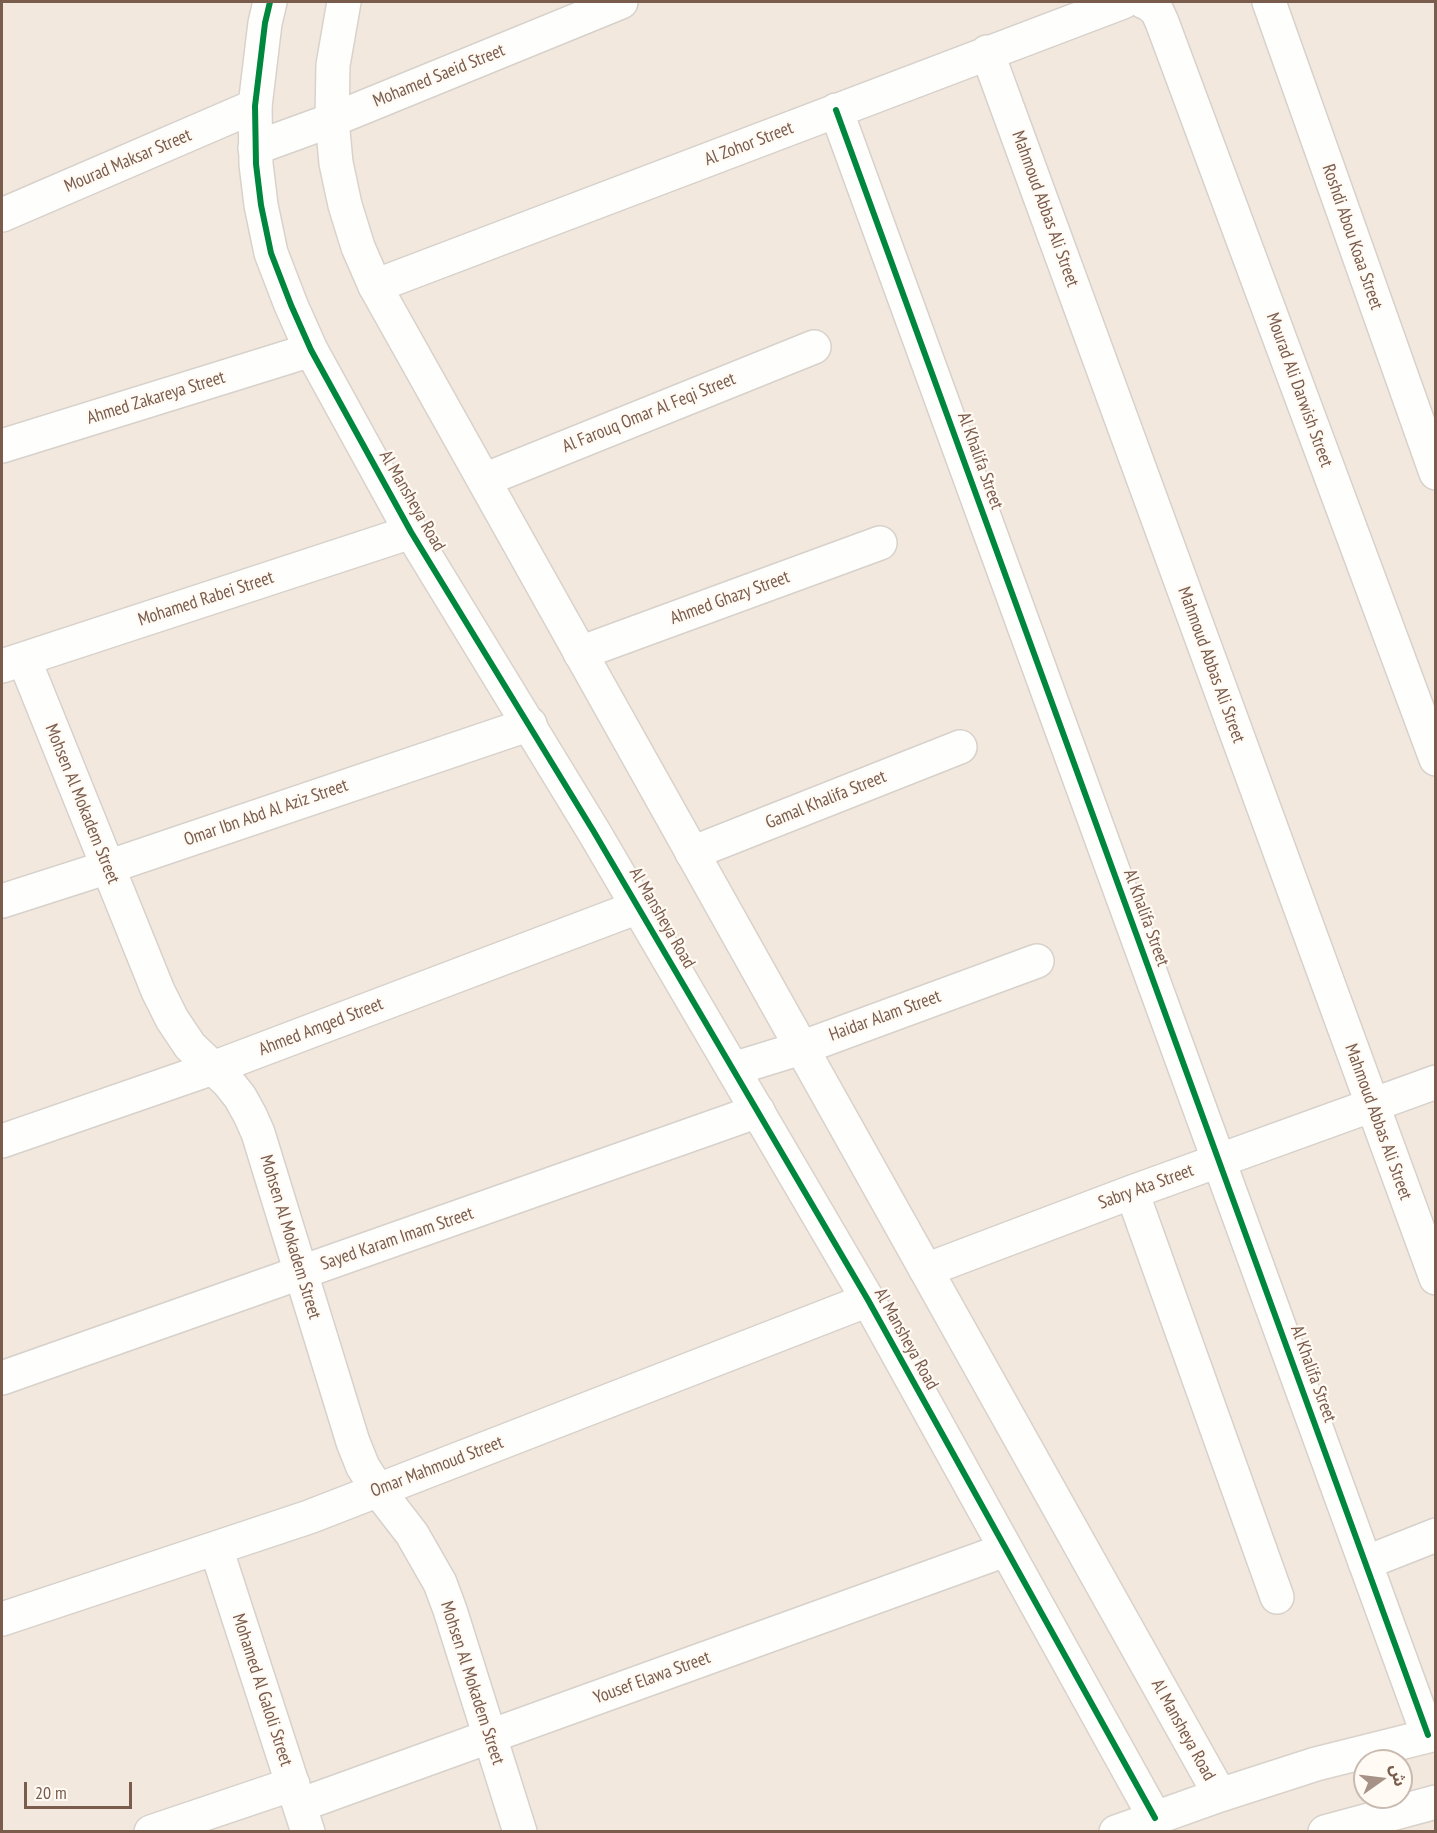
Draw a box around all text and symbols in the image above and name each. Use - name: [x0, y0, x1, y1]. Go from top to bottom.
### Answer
- street label: Mohamed Saeid Street: [370, 40, 508, 112]
- street label: Al Zohor Street: [702, 117, 796, 171]
- street label: Mourad Maksar Street: [61, 125, 195, 197]
- street label: Mahmoud Abbas Ali Street: [1007, 128, 1083, 290]
- street label: Roshdi Abou Koaa Street: [1317, 161, 1387, 313]
- street label: Mourad Ali Darwish Street: [1261, 310, 1337, 470]
- street label: Ahmed Zakareya Street: [84, 367, 228, 429]
- street label: Al Farouq Omar Al Feqi Street: [559, 368, 739, 458]
- street label: Al Khalifa Street: [952, 410, 1008, 512]
- street label: Al Mansheya Road: [374, 447, 450, 555]
- street label: Ahmed Ghazy Street: [667, 566, 793, 630]
- street label: Mohamed Rabei Street: [136, 567, 276, 631]
- street label: Mahmoud Abbas Ali Street: [1173, 584, 1249, 746]
- street label: Mohsen Al Mokadem Street: [40, 721, 124, 887]
- street label: Gamal Khalifa Street: [763, 766, 889, 834]
- street label: Omar Ibn Abd Al Aziz Street: [181, 775, 351, 851]
- street label: Al Mansheya Road: [624, 864, 700, 972]
- street label: Al Khalifa Street: [1118, 867, 1174, 969]
- street label: Haidar Alam Street: [826, 986, 944, 1046]
- street label: Ahmed Amged Street: [256, 993, 386, 1061]
- street label: Mahmoud Abbas Ali Street: [1340, 1041, 1416, 1203]
- street label: Mohsen Al Mokadem Street: [255, 1152, 325, 1322]
- street label: Sabry Ata Street: [1095, 1160, 1197, 1214]
- street label: Sayed Karam Imam Street: [318, 1203, 476, 1275]
- street label: Al Mansheya Road: [869, 1284, 943, 1394]
- street label: Al Khalifa Street: [1285, 1323, 1341, 1425]
- street label: Omar Mahmoud Street: [368, 1432, 506, 1502]
- street label: Mohsen Al Mokadem Street: [435, 1599, 509, 1767]
- street label: Mohamed Al Galoli Street: [227, 1611, 297, 1769]
- street label: Yousef Elawa Street: [591, 1647, 713, 1709]
- street label: Al Mansheya Road: [1146, 1675, 1220, 1785]
- north arrow: [1353, 1749, 1413, 1809]
- text: ش: [1386, 1762, 1411, 1788]
- scale bar: [27, 1770, 135, 1808]
- text: 20 m: [35, 1781, 67, 1804]

